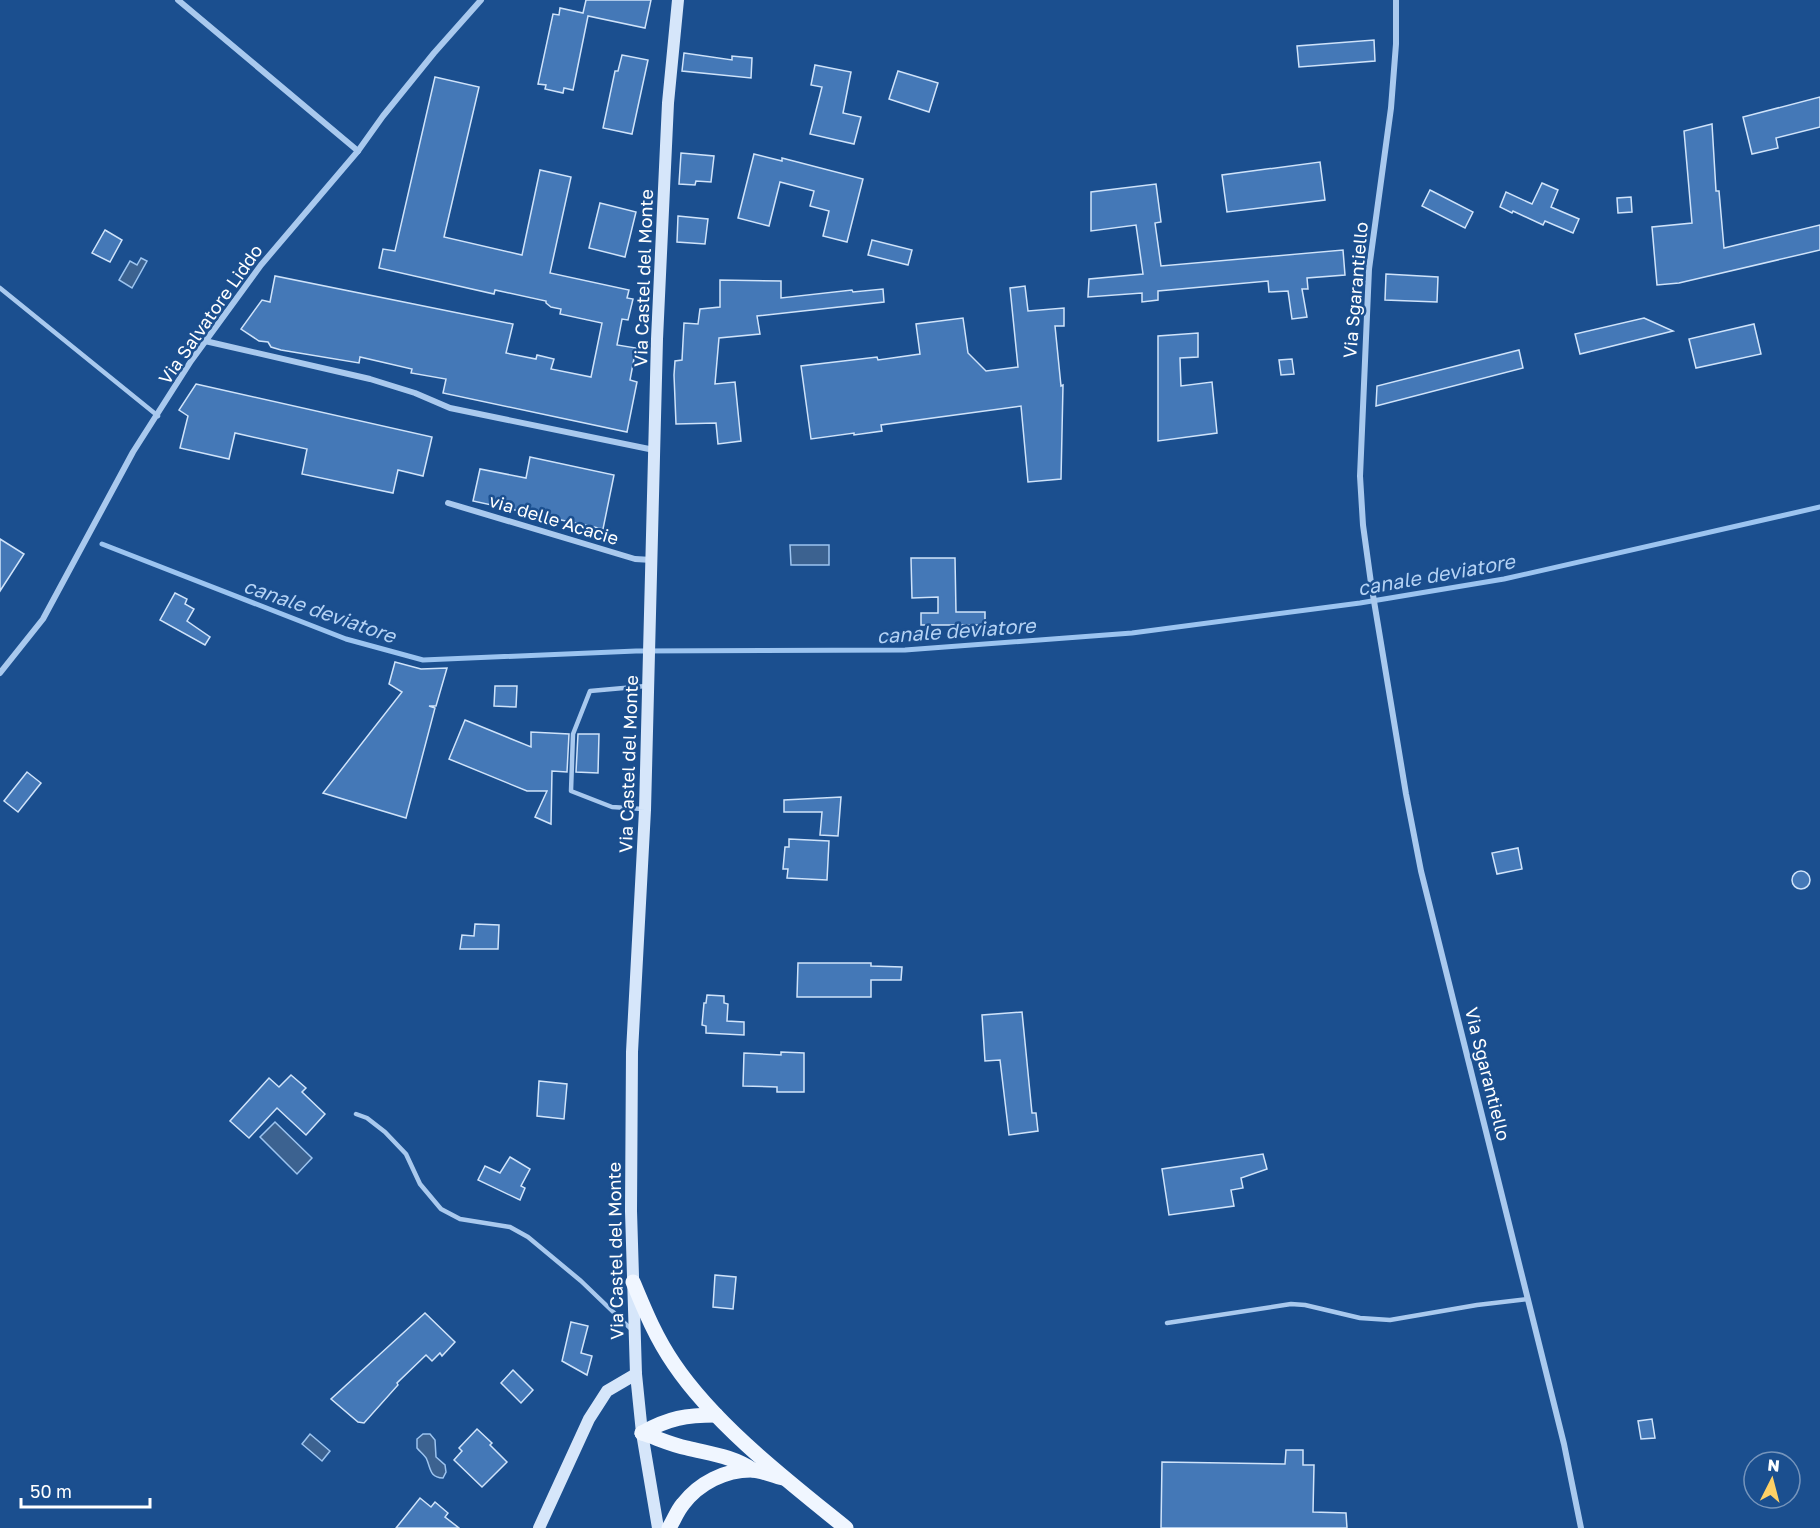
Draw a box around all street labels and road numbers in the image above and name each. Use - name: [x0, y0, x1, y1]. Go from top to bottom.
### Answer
- street label: Via Castel del Monte: [629, 189, 657, 367]
- street label: Via Sgarantiello: [1338, 221, 1372, 359]
- street label: Via Salvatore Liddo: [153, 240, 267, 388]
- street label: via delle Acacie: [487, 489, 621, 549]
- street label: Via Castel del Monte: [614, 675, 642, 853]
- street label: Via Sgarantiello: [1461, 1005, 1515, 1143]
- street label: Via Castel del Monte: [602, 1162, 628, 1340]

